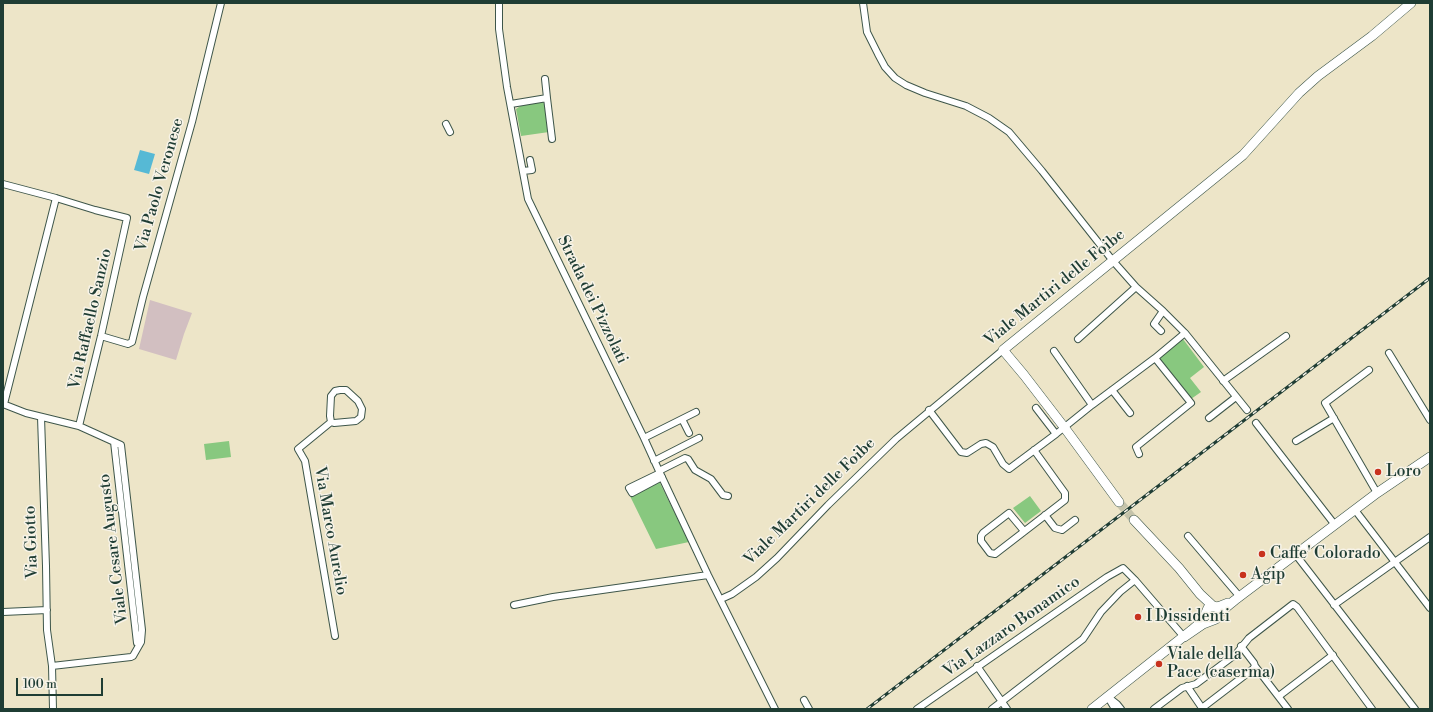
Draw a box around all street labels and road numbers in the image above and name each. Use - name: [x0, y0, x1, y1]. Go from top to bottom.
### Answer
- street label: Via Paolo Veronese: [132, 116, 188, 254]
- street label: Viale Martiri delle Foibe: [981, 225, 1129, 351]
- street label: Strada dei Pizzolati: [553, 233, 631, 367]
- street label: Via Raffaello Sanzio: [65, 247, 117, 391]
- street label: Viale Martiri delle Foibe: [740, 434, 880, 570]
- street label: Via Marco Aurelio: [309, 465, 351, 597]
- street label: Viale Cesare Augusto: [95, 473, 133, 625]
- street label: Via Giotto: [21, 505, 43, 579]
- street label: Via Lazzaro Bonamico: [940, 573, 1084, 681]

